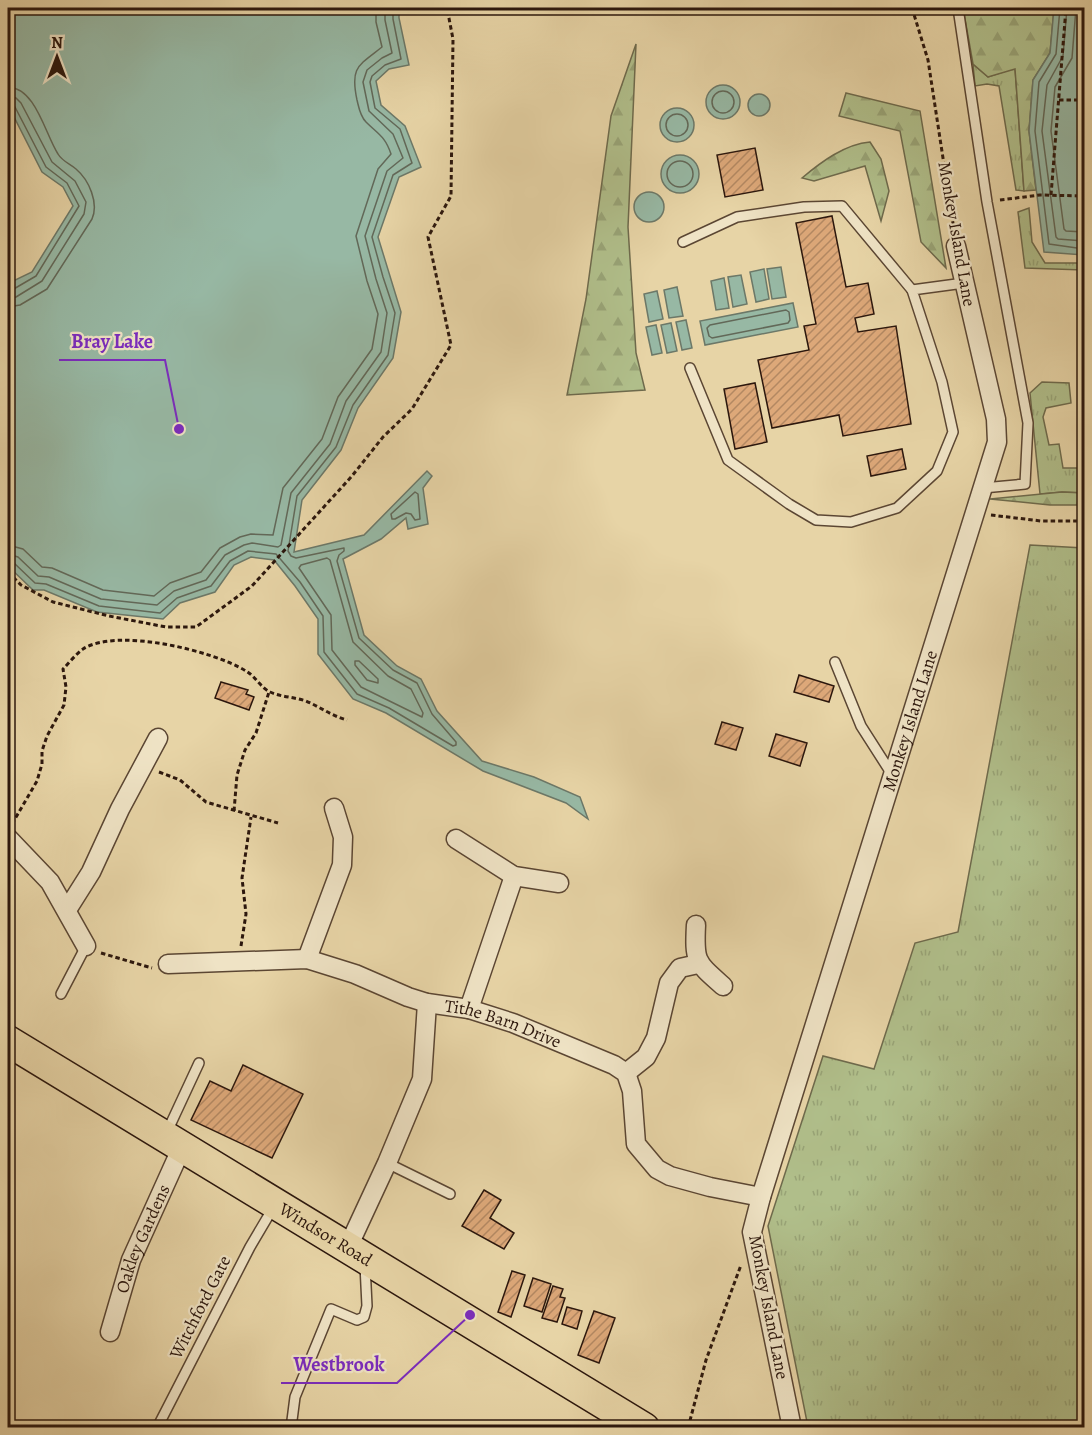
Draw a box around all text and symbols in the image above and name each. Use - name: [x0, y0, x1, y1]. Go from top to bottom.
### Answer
- north arrow: [27, 27, 87, 87]
- text: N: [51, 32, 63, 54]
- street label: Monkey Island Lane: [932, 160, 982, 308]
- callout: Bray Lake: [59, 322, 165, 360]
- text: Bray Lake: [71, 328, 153, 355]
- street label: Monkey Island Lane: [876, 647, 943, 795]
- street label: Tithe Barn Drive: [443, 994, 565, 1054]
- street label: Oakley Gardens: [110, 1180, 176, 1296]
- street label: Windsor Road: [274, 1196, 377, 1272]
- street label: Monkey Island Lane: [743, 1233, 795, 1381]
- street label: Witchford Gate: [163, 1251, 236, 1364]
- callout: Westbrook: [281, 1345, 397, 1383]
- text: Westbrook: [292, 1351, 385, 1378]

